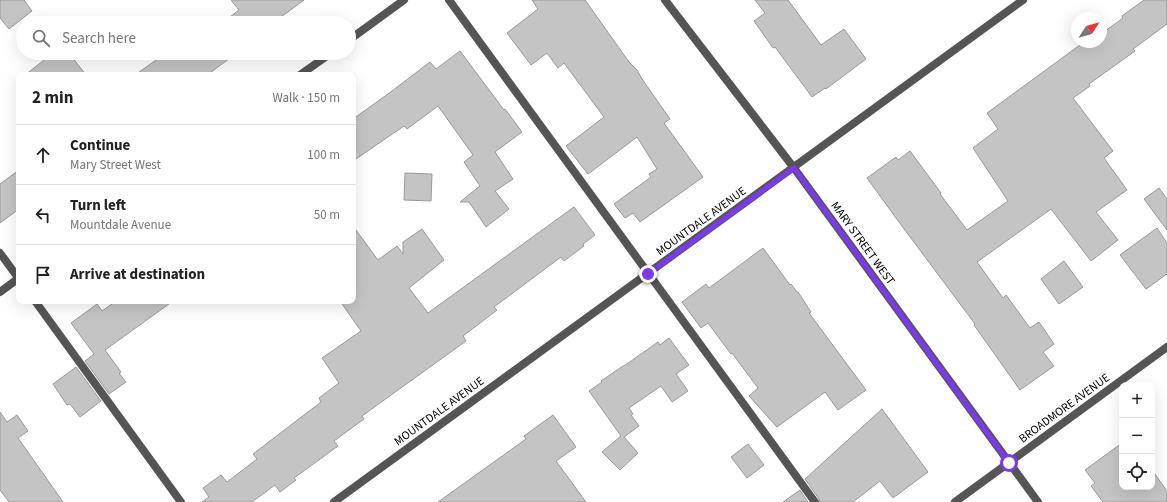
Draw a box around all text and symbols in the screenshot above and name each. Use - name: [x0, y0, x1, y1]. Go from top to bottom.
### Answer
- north arrow: [1071, 12, 1107, 48]
- search box: [16, 16, 356, 60]
- icon: search: [30, 27, 52, 49]
- text: Search here: [62, 28, 136, 49]
- text: 2 min: [32, 86, 73, 110]
- text: Walk · 150 m: [272, 89, 340, 107]
- text: Continue: [70, 135, 130, 156]
- icon: ahead: [32, 144, 54, 166]
- text: 100 m: [307, 146, 340, 164]
- text: Mary Street West: [70, 156, 161, 174]
- street label: MOUNTDALE AVENUE: [653, 183, 750, 260]
- text: Turn left: [70, 195, 126, 216]
- street label: MARY STREET WEST: [826, 198, 899, 289]
- icon: left: [32, 204, 54, 226]
- text: 50 m: [314, 206, 340, 224]
- text: Mountdale Avenue: [70, 216, 171, 234]
- icon: arrive: [32, 264, 54, 286]
- text: Arrive at destination: [70, 264, 205, 285]
- route end: [639, 265, 657, 283]
- street label: BROADMORE AVENUE: [1015, 370, 1113, 447]
- street label: MOUNTDALE AVENUE: [391, 373, 488, 450]
- map controls: [1119, 382, 1155, 490]
- button: +: [1119, 382, 1155, 418]
- button: −: [1119, 418, 1155, 454]
- route start: [1000, 454, 1018, 472]
- button: locate: [1119, 454, 1155, 490]

